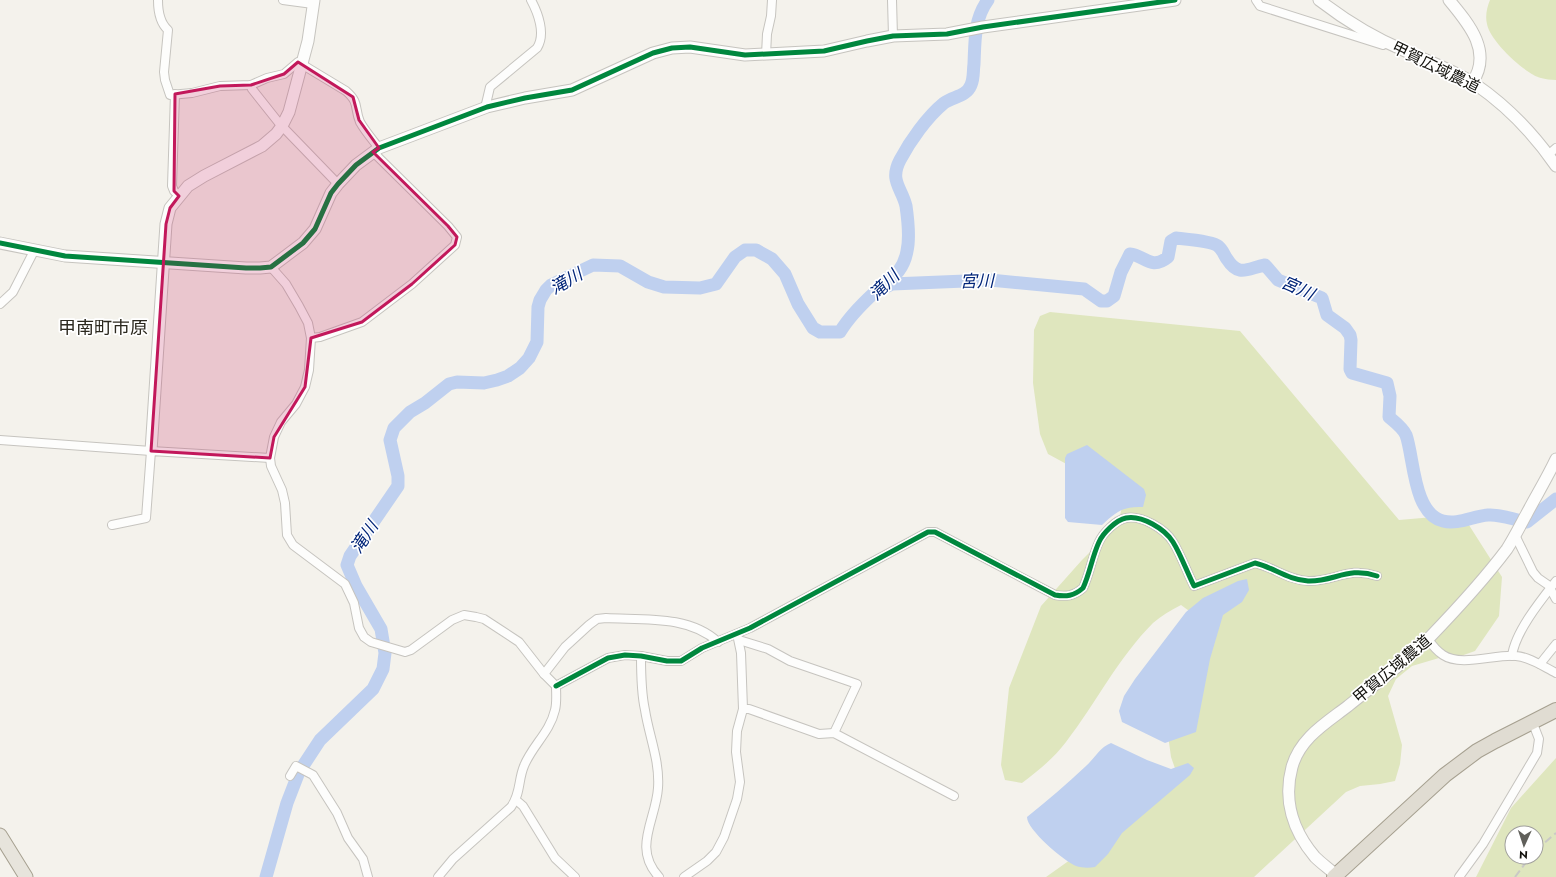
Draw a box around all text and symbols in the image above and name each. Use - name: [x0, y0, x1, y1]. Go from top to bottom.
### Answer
- street label: 甲賀広域農道: [1388, 36, 1484, 98]
- water label: 滝川: [545, 261, 588, 300]
- water label: 滝川: [863, 263, 906, 306]
- water label: 宮川: [960, 269, 996, 293]
- water label: 宮川: [1278, 270, 1320, 307]
- district label: 甲南町市原: [58, 315, 148, 341]
- water label: 滝川: [345, 515, 385, 558]
- street label: 甲賀広域農道: [1348, 629, 1436, 709]
- north arrow: [1504, 825, 1544, 865]
- text: N: [1519, 847, 1528, 863]

